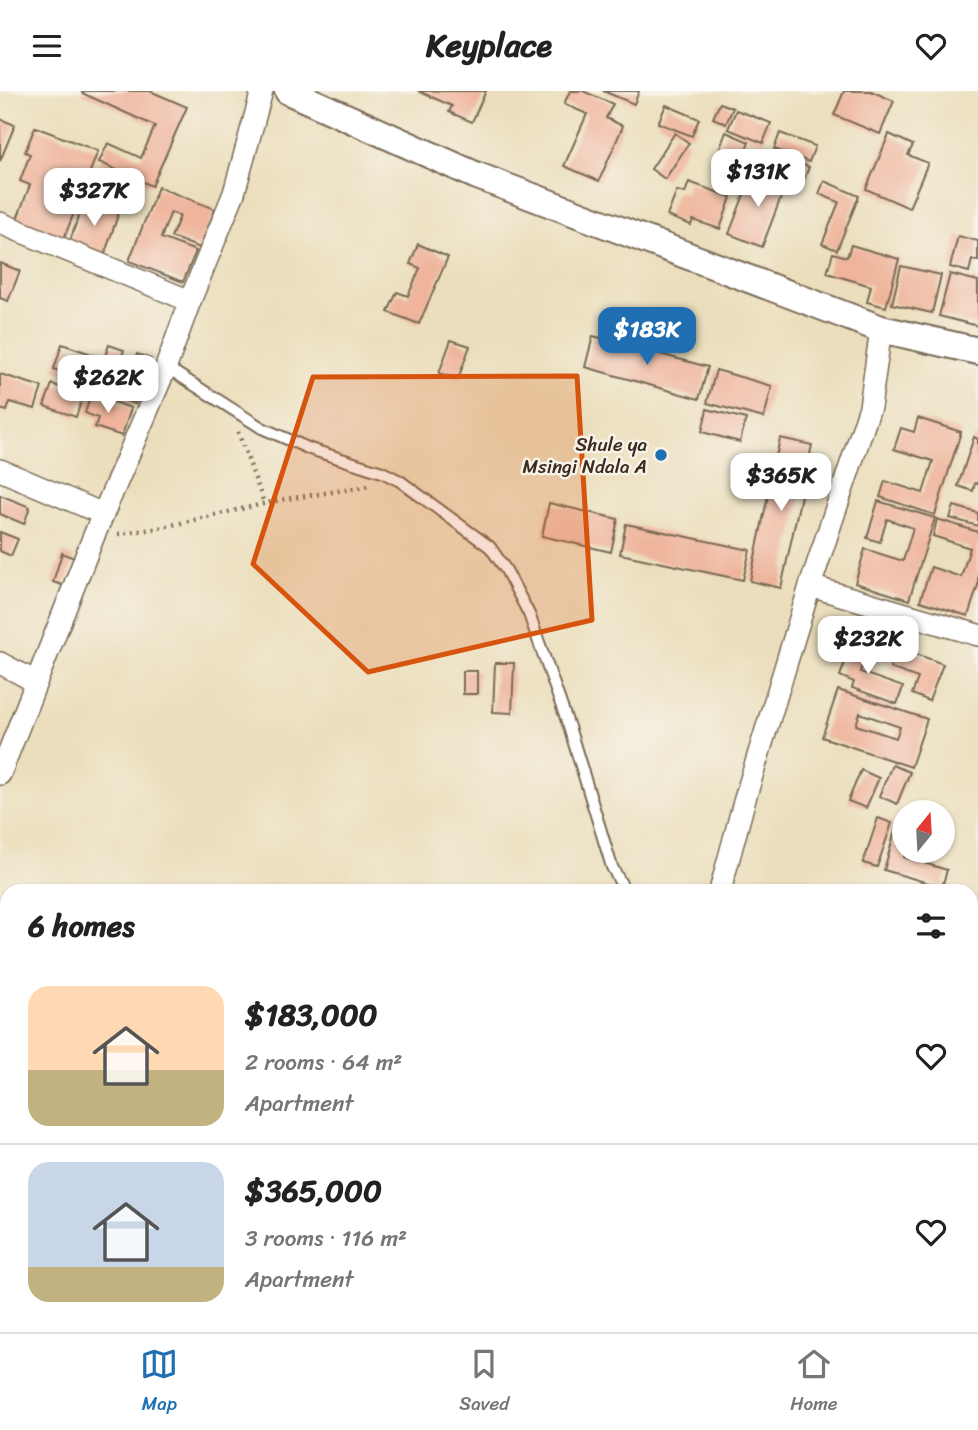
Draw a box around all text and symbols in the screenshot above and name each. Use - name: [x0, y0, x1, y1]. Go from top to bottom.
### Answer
- text: Keyplace: [426, 17, 552, 74]
- icon: menu: [28, 27, 66, 65]
- icon: heart: [912, 27, 950, 65]
- pin: $131K: [709, 149, 807, 209]
- text: $131K: [727, 151, 789, 192]
- pin: $327K: [45, 169, 143, 228]
- text: $327K: [60, 170, 128, 211]
- pin: $183K: [598, 307, 696, 367]
- text: $183K: [614, 309, 680, 350]
- pin: $262K: [59, 355, 157, 415]
- text: $262K: [73, 357, 143, 398]
- place label: Shule ya Msingi Ndala A: [522, 428, 647, 483]
- marker: Shule ya Msingi Ndala A: [653, 447, 669, 463]
- pin: $365K: [732, 453, 830, 513]
- text: $365K: [746, 455, 816, 496]
- pin: $232K: [819, 617, 917, 676]
- text: $232K: [834, 618, 902, 659]
- north arrow: [892, 800, 956, 863]
- map controls: [892, 800, 955, 863]
- text: 6 homes: [28, 899, 135, 953]
- icon: filters: [912, 907, 950, 945]
- text: $183,000: [245, 988, 378, 1042]
- icon: home: [84, 1014, 168, 1098]
- icon: heart: [912, 1037, 950, 1075]
- text: 2 rooms · 64 m²: [245, 1042, 402, 1083]
- text: Apartment: [245, 1083, 354, 1124]
- text: $365,000: [245, 1164, 382, 1218]
- icon: home: [84, 1190, 168, 1274]
- icon: heart: [912, 1213, 950, 1251]
- text: 3 rooms · 116 m²: [245, 1218, 407, 1259]
- text: Apartment: [245, 1259, 354, 1300]
- tab: Map: [140, 1345, 178, 1420]
- tab: Saved: [459, 1345, 509, 1420]
- tab: Home: [790, 1345, 838, 1420]

